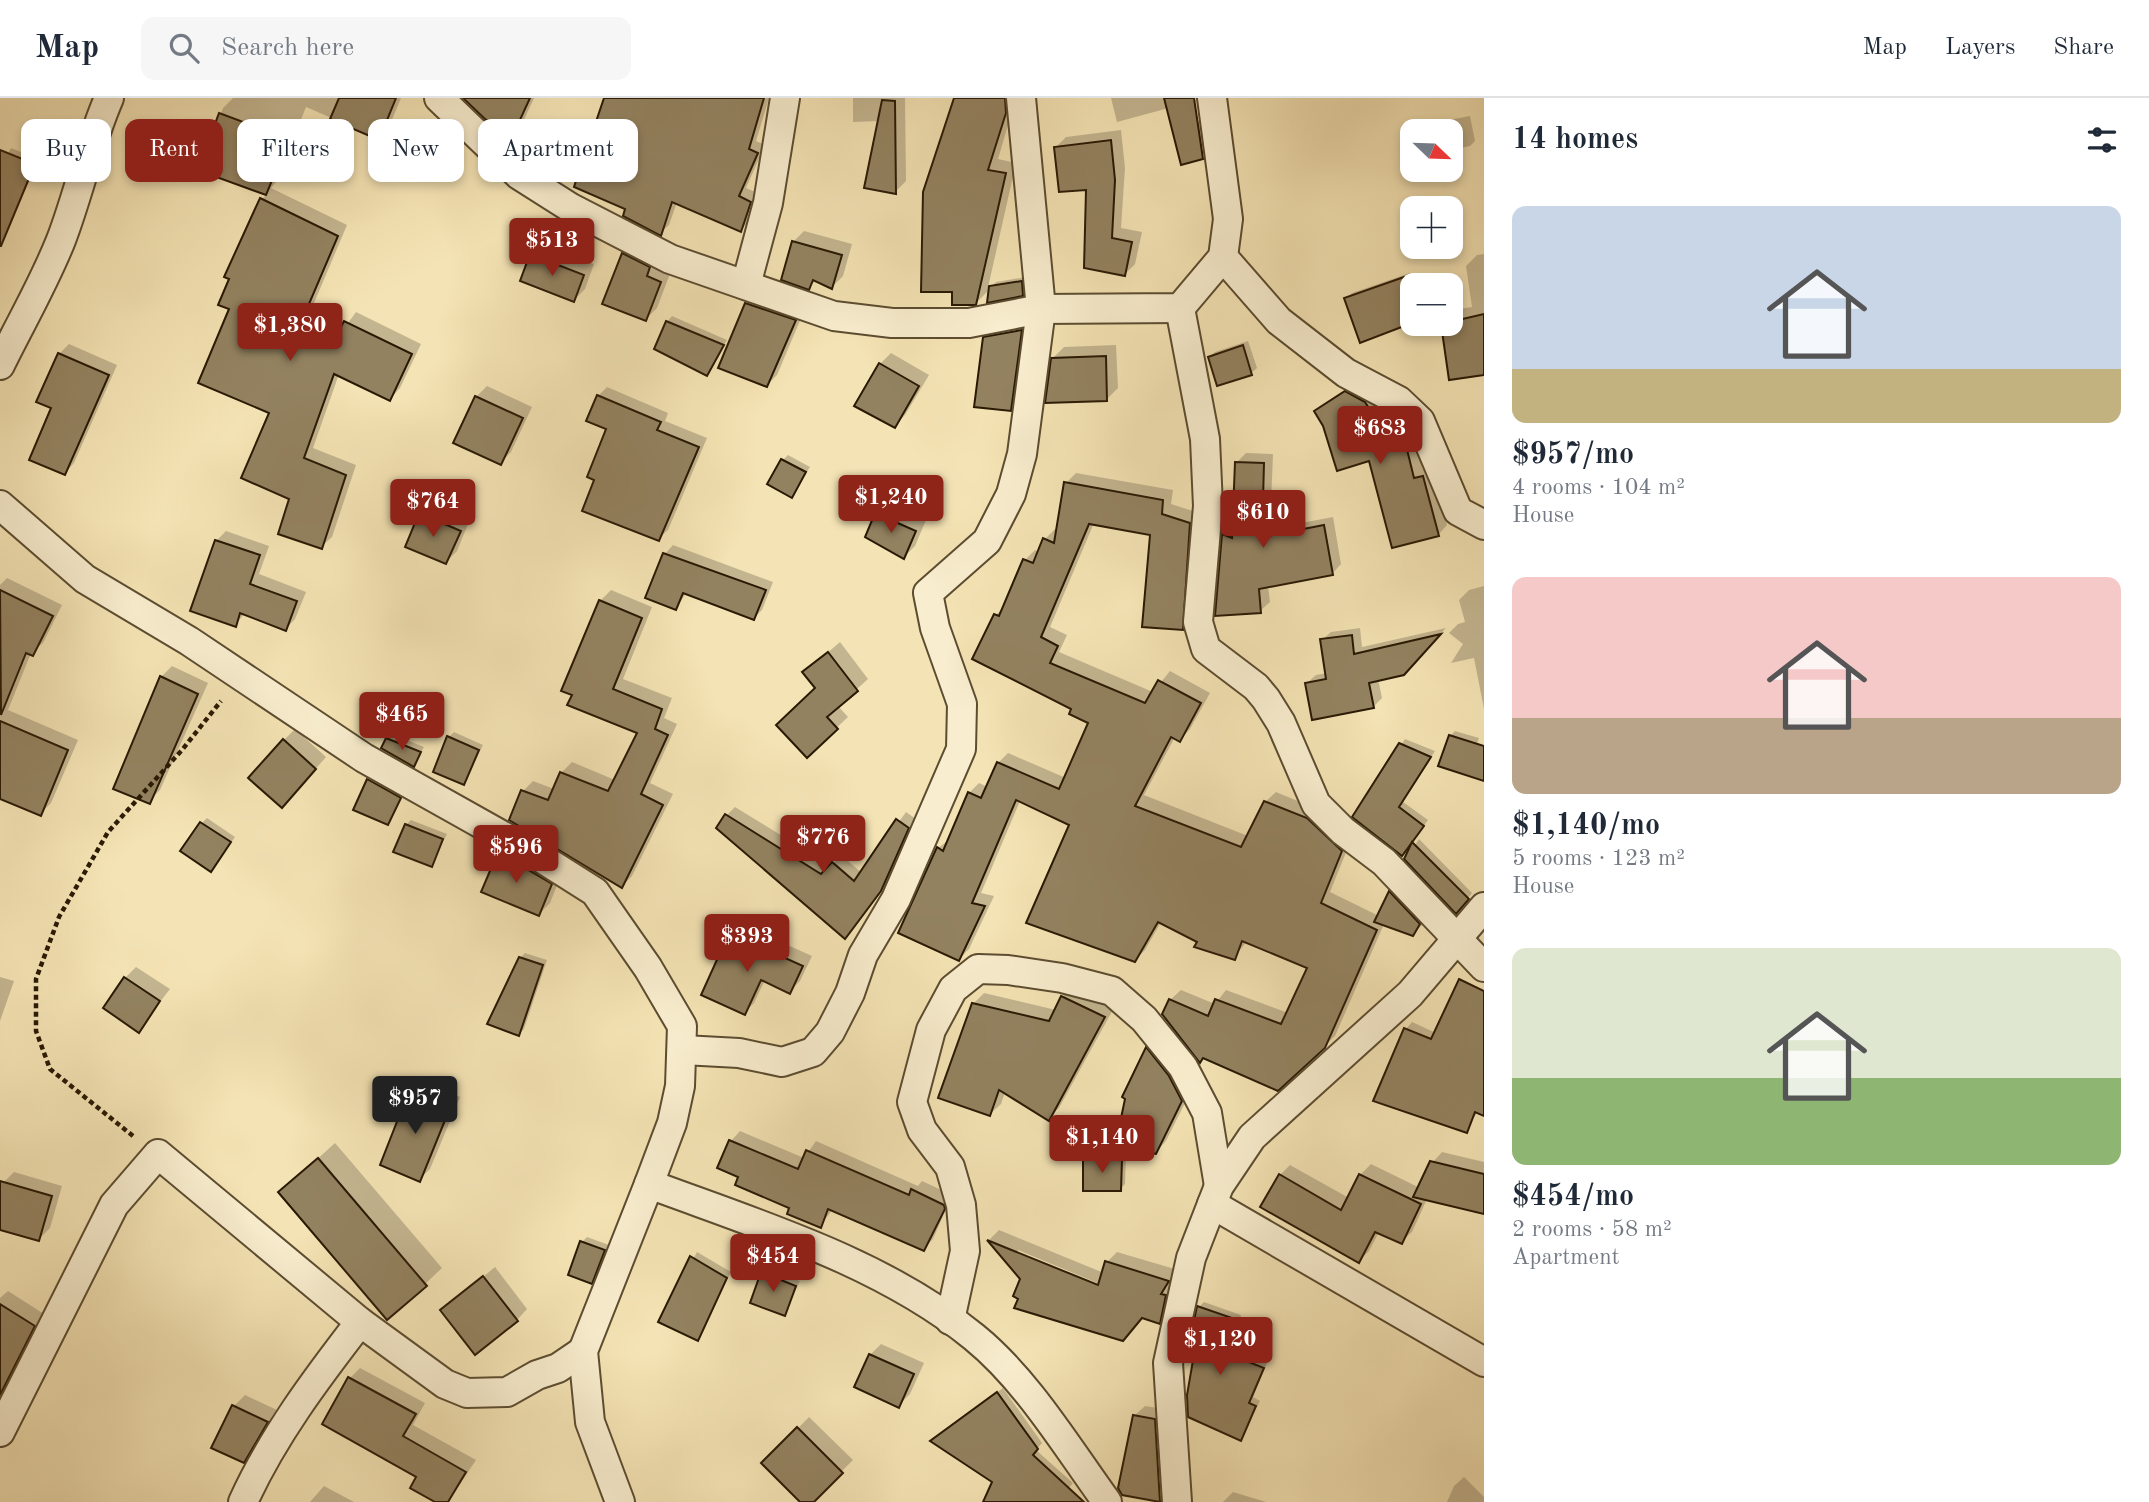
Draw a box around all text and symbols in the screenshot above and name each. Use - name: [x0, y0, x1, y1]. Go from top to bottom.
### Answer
- search box: [141, 17, 631, 80]
- icon: search: [165, 29, 203, 67]
- text: Map: [35, 32, 99, 65]
- text: Search here: [221, 35, 354, 61]
- text: Map: [1863, 36, 1907, 60]
- text: Layers: [1945, 36, 2015, 60]
- text: Share: [2053, 36, 2114, 60]
- chip: Buy: [21, 119, 111, 182]
- chip: Rent: [125, 119, 223, 182]
- chip: Filters: [237, 119, 354, 182]
- chip: New: [368, 119, 464, 182]
- chip: Apartment: [478, 119, 638, 182]
- north arrow: [1400, 119, 1463, 182]
- map controls: [1400, 119, 1463, 336]
- icon: filters: [2083, 121, 2121, 159]
- text: 14 homes: [1512, 125, 1638, 155]
- button: +: [1400, 196, 1463, 259]
- pin: $513: [511, 218, 593, 278]
- text: $513: [525, 229, 579, 252]
- icon: home: [1754, 251, 1880, 377]
- button: −: [1400, 273, 1463, 336]
- pin: $1,380: [233, 303, 347, 363]
- text: $1,380: [253, 314, 327, 337]
- pin: $683: [1339, 406, 1421, 466]
- text: $683: [1353, 417, 1407, 440]
- text: $957/mo: [1512, 440, 1634, 470]
- pin: $1,240: [834, 476, 948, 535]
- text: 4 rooms · 104 m²: [1512, 476, 1685, 499]
- pin: $764: [392, 480, 474, 539]
- text: $1,240: [854, 486, 928, 509]
- text: $764: [406, 490, 460, 513]
- pin: $610: [1222, 490, 1304, 550]
- text: $610: [1236, 501, 1290, 524]
- text: House: [1512, 504, 1574, 527]
- icon: home: [1754, 622, 1880, 748]
- pin: $465: [361, 692, 443, 752]
- text: $465: [375, 703, 429, 726]
- text: $1,140/mo: [1512, 811, 1660, 841]
- pin: $776: [782, 816, 864, 875]
- pin: $596: [475, 826, 557, 885]
- text: $776: [796, 826, 850, 849]
- text: $596: [489, 836, 543, 859]
- text: 5 rooms · 123 m²: [1512, 847, 1685, 870]
- text: House: [1512, 875, 1574, 898]
- pin: $393: [706, 914, 788, 974]
- text: $393: [720, 925, 774, 948]
- icon: home: [1754, 993, 1880, 1119]
- pin: $957: [374, 1076, 456, 1136]
- text: $957: [388, 1087, 442, 1110]
- pin: $1,140: [1045, 1116, 1159, 1175]
- text: $1,140: [1065, 1126, 1139, 1149]
- text: $454/mo: [1512, 1182, 1634, 1212]
- text: 2 rooms · 58 m²: [1512, 1218, 1672, 1241]
- pin: $454: [732, 1234, 814, 1294]
- text: $454: [746, 1245, 800, 1268]
- text: Apartment: [1512, 1246, 1620, 1269]
- pin: $1,120: [1163, 1318, 1277, 1377]
- text: $1,120: [1183, 1328, 1257, 1351]

